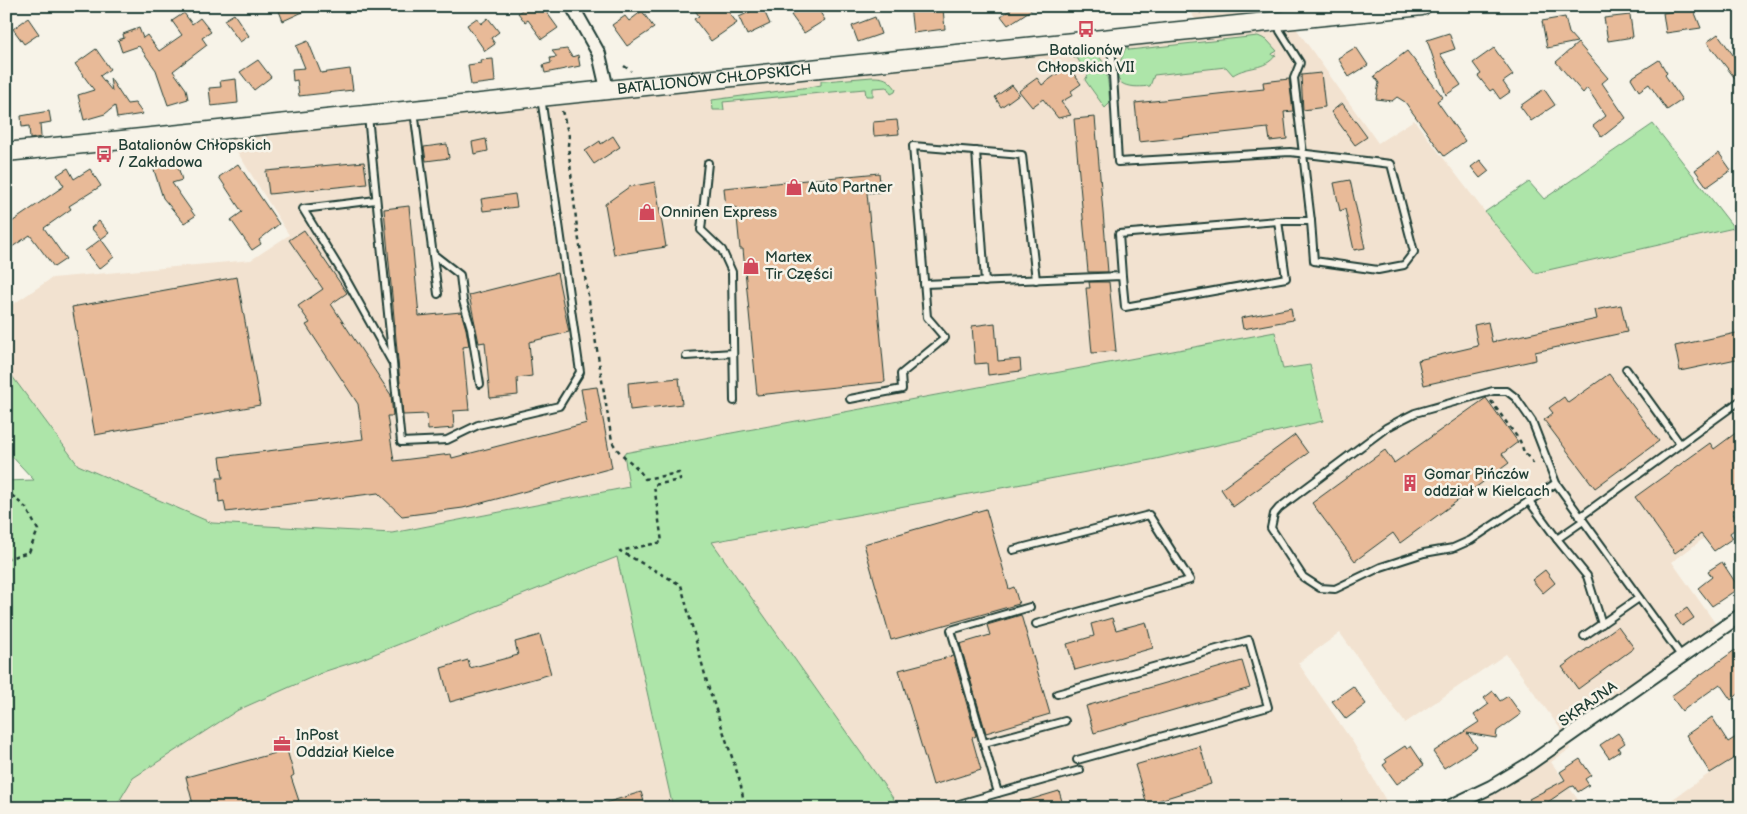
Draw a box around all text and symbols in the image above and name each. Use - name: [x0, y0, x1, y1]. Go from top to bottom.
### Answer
- bus stop icon: Batalionów Chłopskich VII: [1076, 19, 1096, 39]
- place label: Batalionów Chłopskich VII: [1037, 41, 1135, 77]
- street label: BATALIONÓW CHŁOPSKICH: [616, 60, 812, 98]
- place label: Batalionów Chłopskich / Zakładowa: [118, 136, 271, 172]
- bus stop icon: Batalionów Chłopskich / Zakładowa: [94, 144, 114, 164]
- shop icon: Auto Partner: [784, 177, 804, 197]
- place label: Auto Partner: [808, 178, 893, 197]
- shop icon: Onninen Express: [637, 202, 657, 222]
- place label: Onninen Express: [661, 203, 778, 222]
- place label: Martex Tir Części: [765, 248, 833, 284]
- shop icon: Martex Tir Części: [741, 256, 761, 276]
- place label: Gomar Pińczów oddział w Kielcach: [1424, 465, 1550, 501]
- building icon: Gomar Pińczów oddział w Kielcach: [1400, 473, 1420, 493]
- street label: SKRAJNA: [1555, 676, 1622, 731]
- place label: InPost Oddział Kielce: [296, 726, 395, 762]
- office icon: InPost Oddział Kielce: [272, 734, 292, 754]

